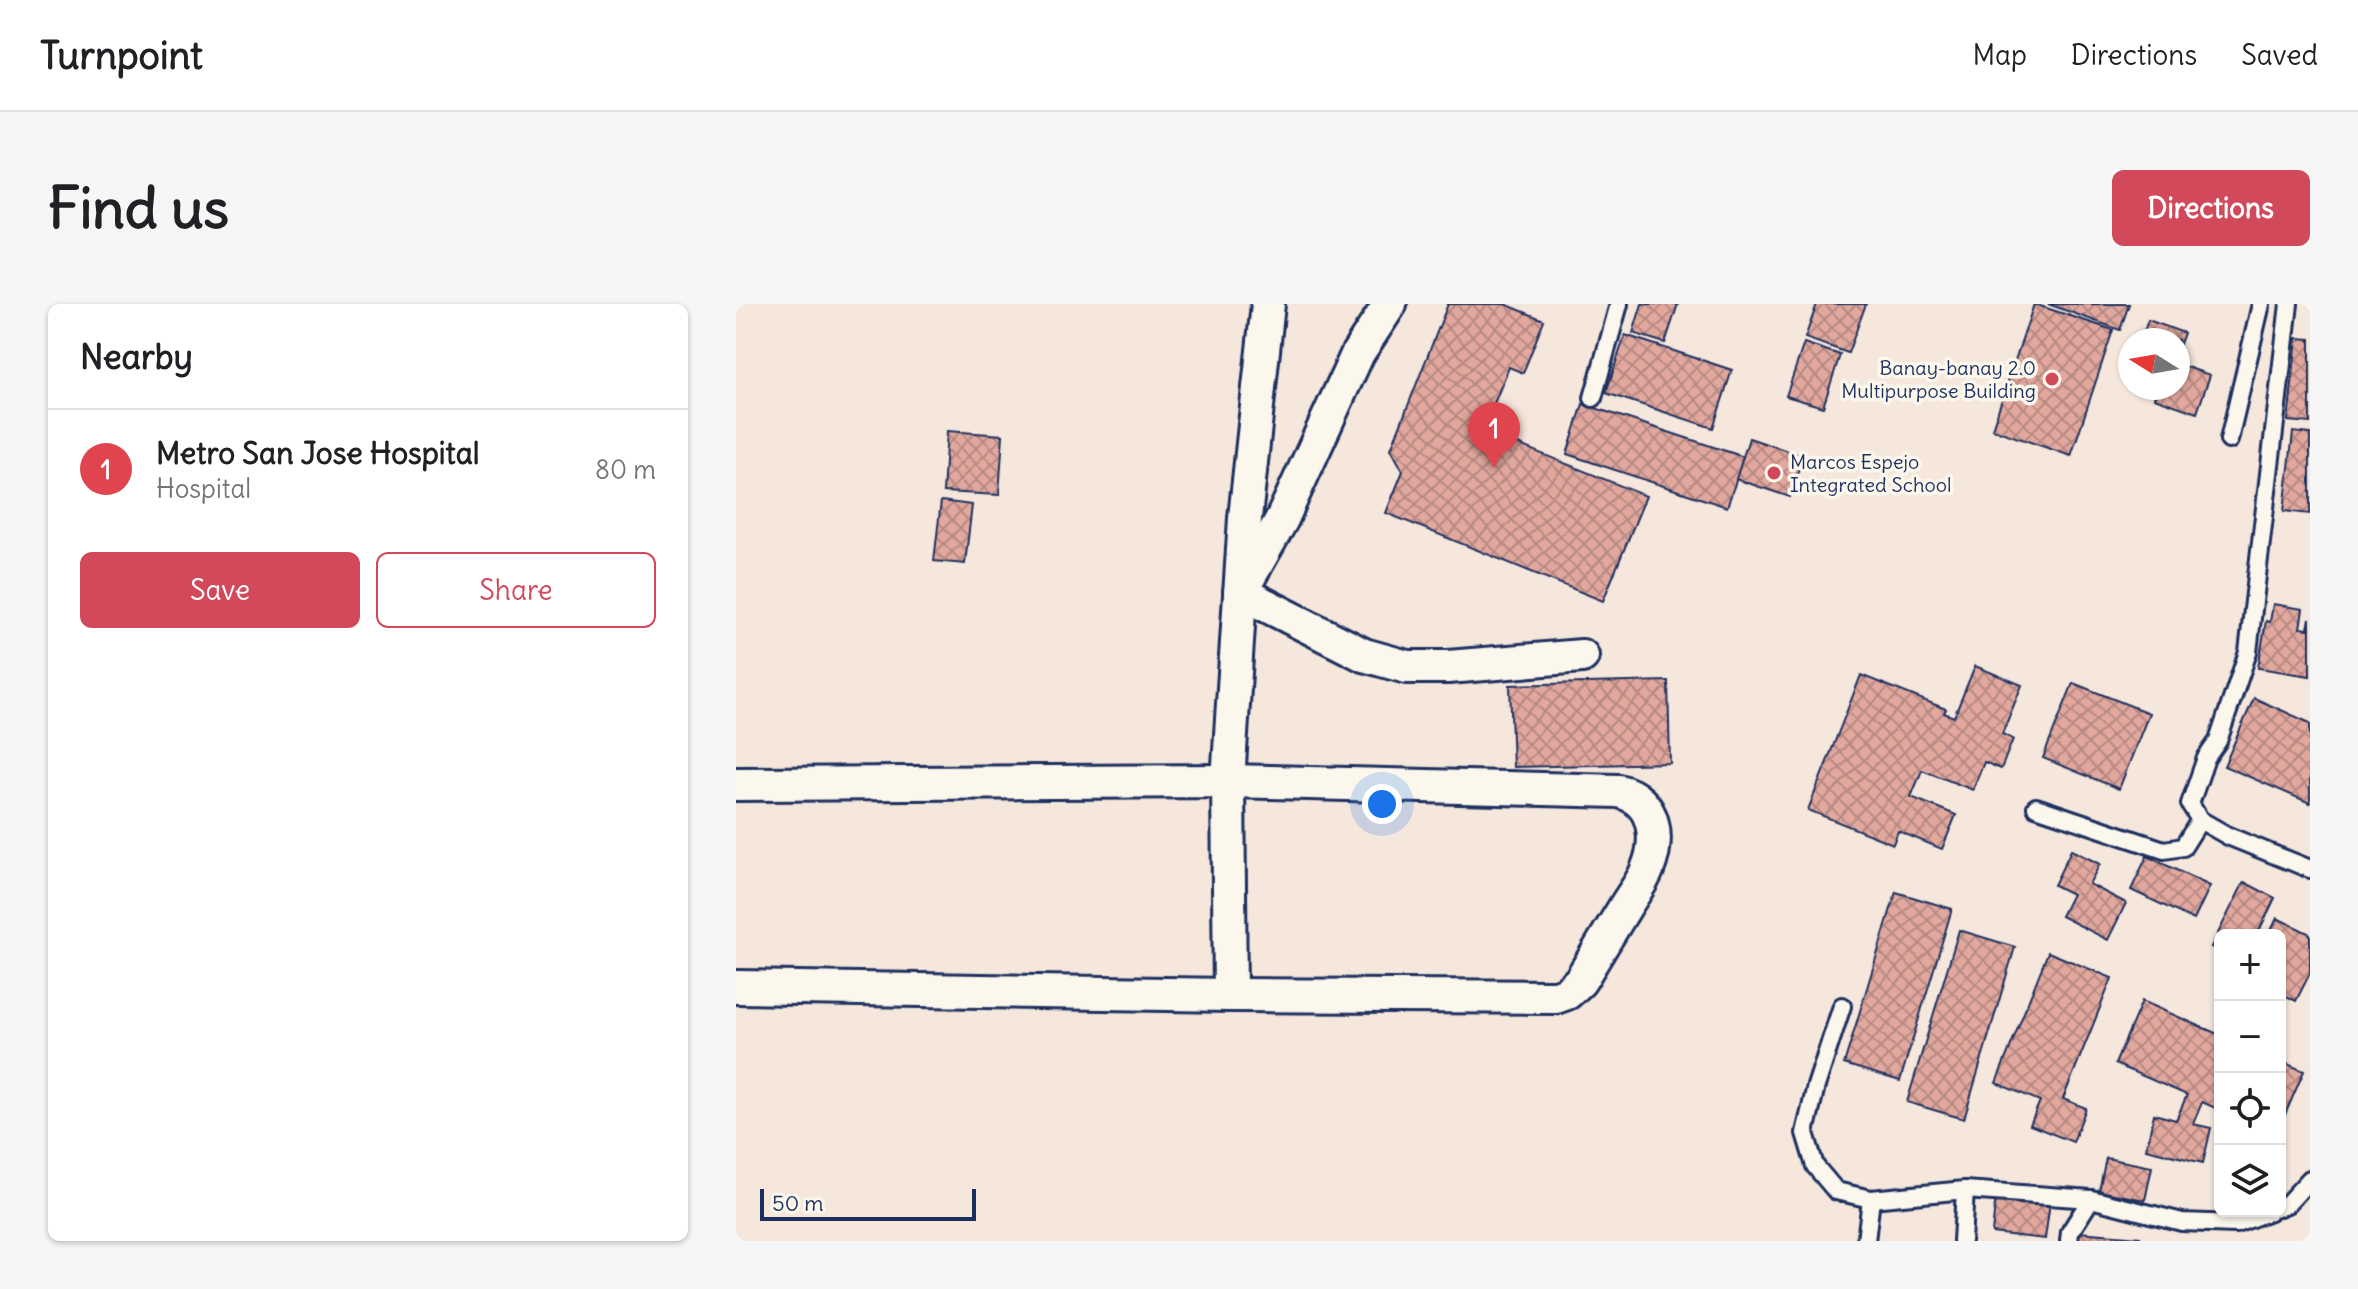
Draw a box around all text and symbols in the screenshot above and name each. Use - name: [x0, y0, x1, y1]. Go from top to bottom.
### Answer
- text: Turnpoint: [40, 32, 203, 79]
- text: Map: [1972, 37, 2027, 73]
- text: Directions: [2071, 37, 2197, 73]
- text: Saved: [2241, 37, 2318, 73]
- button: Directions: [2112, 170, 2310, 246]
- text: Find us: [48, 173, 229, 243]
- north arrow: [2118, 328, 2190, 400]
- text: Nearby: [80, 335, 193, 378]
- place label: Banay-banay 2.0 Multipurpose Building: [1841, 355, 2036, 403]
- marker: Banay-banay 2.0 Multipurpose Building: [2043, 370, 2061, 388]
- pin: 1: [1468, 402, 1520, 468]
- text: Metro San Jose Hospital: [156, 434, 480, 472]
- place label: Marcos Espejo Integrated School: [1790, 449, 1951, 497]
- text: 1: [101, 453, 111, 486]
- text: 80 m: [595, 453, 656, 486]
- marker: Marcos Espejo Integrated School: [1765, 464, 1783, 482]
- text: Hospital: [156, 472, 251, 505]
- button: Save: [80, 552, 360, 628]
- button: Share: [376, 552, 656, 628]
- your location: [1362, 784, 1402, 824]
- map controls: [2214, 929, 2286, 1217]
- button: +: [2214, 929, 2286, 1001]
- button: −: [2214, 1001, 2286, 1073]
- button: locate: [2214, 1073, 2286, 1145]
- button: layers: [2214, 1145, 2286, 1217]
- scale bar: [760, 1185, 976, 1221]
- text: 50 m: [772, 1189, 824, 1217]

